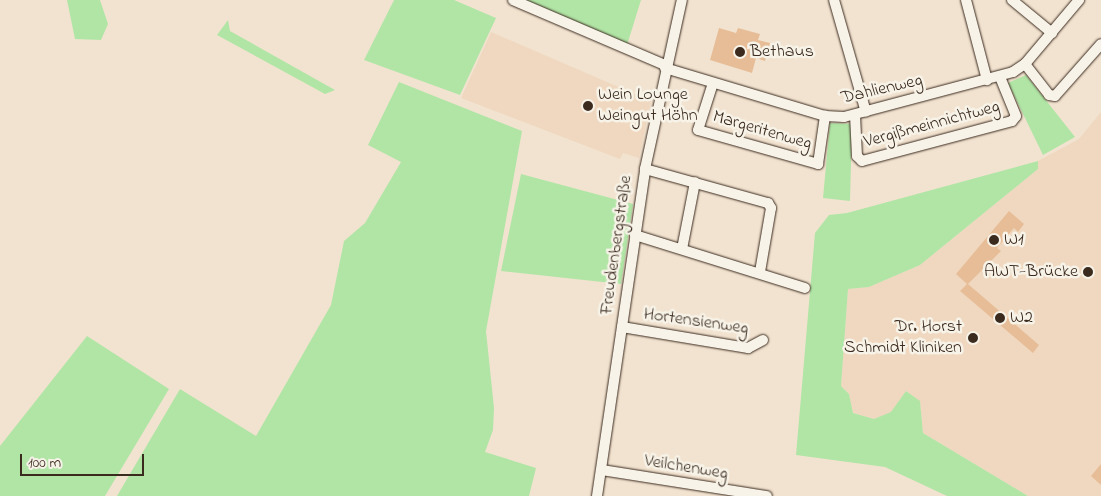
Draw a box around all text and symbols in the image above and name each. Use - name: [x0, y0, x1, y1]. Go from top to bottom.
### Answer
- place label: Bethaus: [750, 41, 814, 63]
- marker: Bethaus: [734, 46, 746, 58]
- street label: Dahlienweg: [839, 70, 925, 110]
- place label: Wein Lounge Weingut Höhn: [598, 85, 698, 128]
- street label: Vergißmeinnichtweg: [862, 96, 1002, 154]
- marker: Wein Lounge Weingut Höhn: [582, 100, 594, 112]
- street label: Margeritenweg: [710, 107, 814, 155]
- street label: Freudenbergstraße: [597, 174, 637, 316]
- place label: W1: [1004, 229, 1024, 251]
- marker: W1: [988, 234, 1000, 246]
- place label: AWT-Brücke: [984, 261, 1078, 283]
- marker: AWT-Brücke: [1082, 266, 1094, 278]
- street label: Hortensienweg: [642, 304, 750, 340]
- place label: W2: [1010, 307, 1033, 329]
- marker: W2: [994, 312, 1006, 324]
- place label: Dr. Horst Schmidt Kliniken: [844, 317, 962, 359]
- marker: Dr. Horst Schmidt Kliniken: [966, 331, 980, 345]
- scale bar: [22, 444, 146, 476]
- street label: Veilchenweg: [643, 451, 729, 485]
- text: 100 m: [28, 452, 61, 474]

